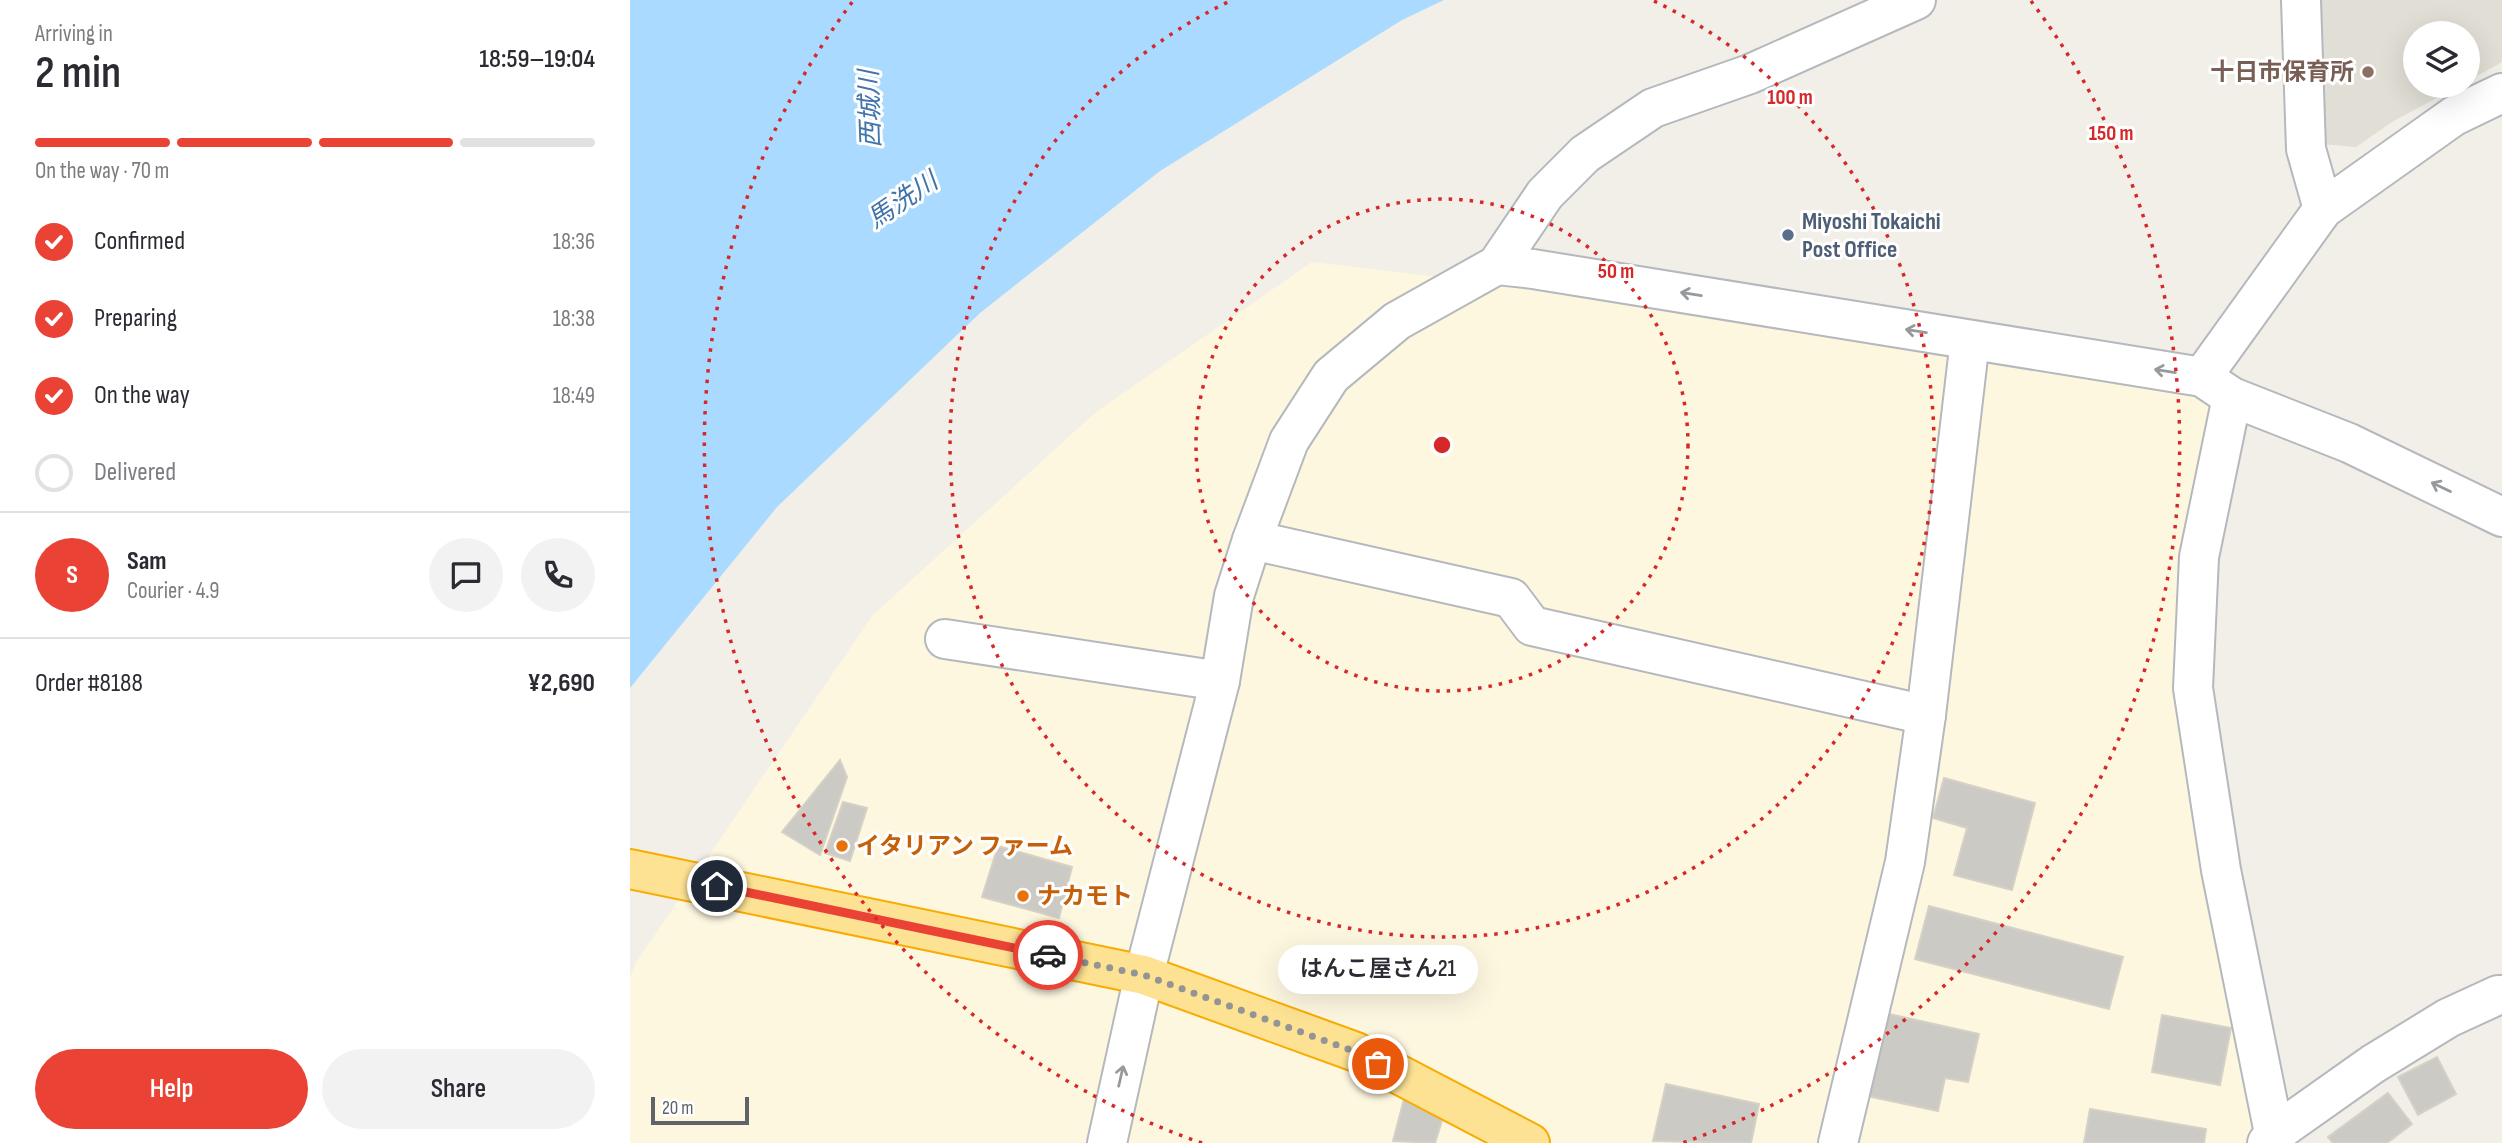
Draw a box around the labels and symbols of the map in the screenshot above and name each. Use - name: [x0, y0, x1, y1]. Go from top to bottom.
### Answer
- place label: 十日市保育所: [2210, 58, 2354, 87]
- marker: 十日市保育所: [2360, 64, 2376, 80]
- water label: 西城川: [854, 66, 888, 149]
- text: 100 m: [1767, 85, 1813, 110]
- text: 150 m: [2089, 121, 2133, 146]
- water label: 馬洗川: [862, 165, 946, 236]
- place label: Miyoshi Tokaichi Post Office: [1802, 207, 1941, 264]
- marker: Miyoshi Tokaichi Post Office: [1780, 227, 1796, 243]
- text: 50 m: [1598, 259, 1634, 284]
- one-way arrow: [1681, 287, 1703, 300]
- one-way arrow: [1905, 324, 1928, 337]
- one-way arrow: [2154, 364, 2177, 377]
- centre of rings: [1430, 433, 1454, 457]
- one-way arrow: [2431, 480, 2452, 493]
- place label: イタリアン ファーム: [856, 832, 1073, 861]
- marker: イタリアン ファーム: [834, 838, 850, 854]
- pin: [687, 856, 747, 916]
- place label: ナカモト: [1037, 882, 1133, 911]
- marker: ナカモト: [1015, 888, 1031, 904]
- courier: [1013, 920, 1083, 990]
- callout: はんこ屋さん21: [1278, 945, 1478, 994]
- pin: [1348, 1034, 1408, 1094]
- one-way arrow: [1115, 1065, 1128, 1088]
- scale bar: [651, 1094, 749, 1126]

